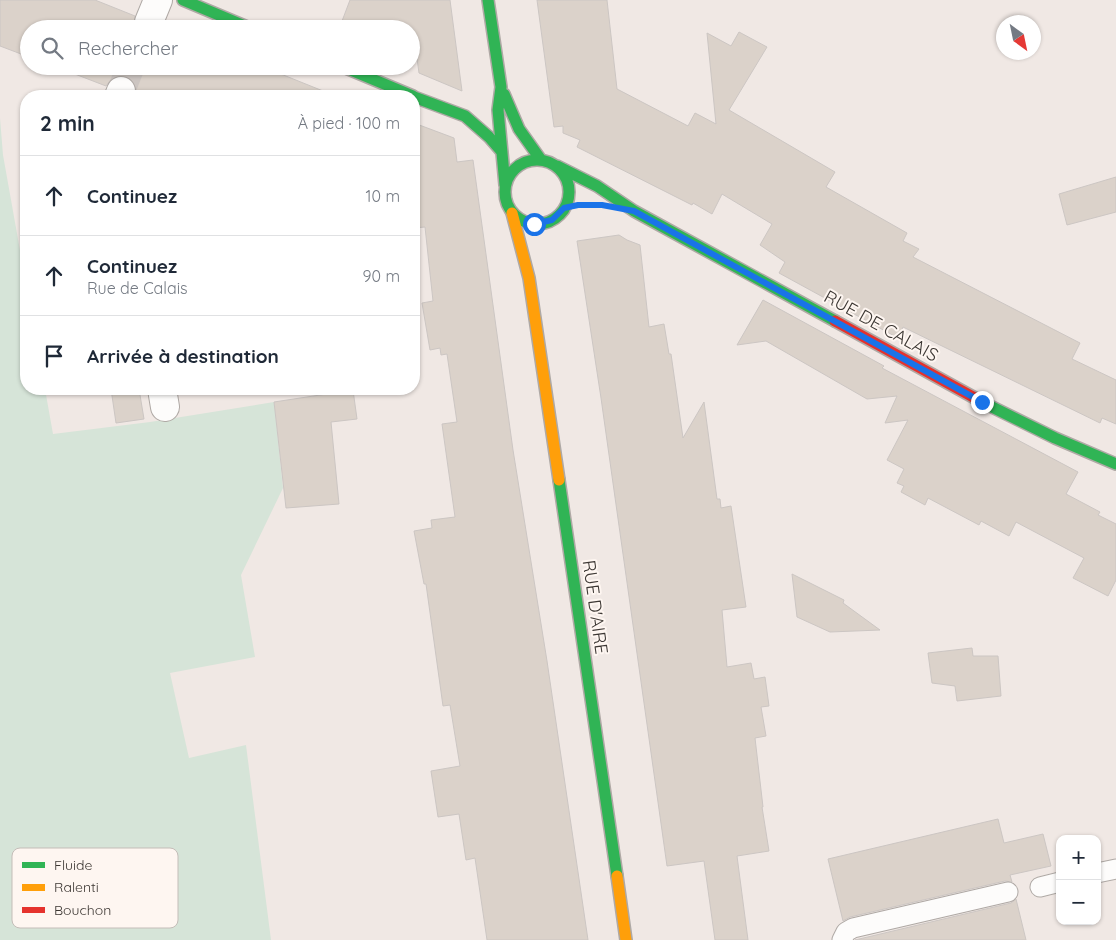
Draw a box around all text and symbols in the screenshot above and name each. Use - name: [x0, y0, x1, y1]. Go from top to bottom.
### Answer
- north arrow: [996, 15, 1041, 60]
- search box: [20, 20, 420, 75]
- icon: search: [38, 34, 66, 62]
- text: Rechercher: [78, 36, 178, 60]
- text: 2 min: [40, 110, 95, 136]
- text: À pied · 100 m: [298, 113, 400, 133]
- icon: ahead: [40, 182, 68, 210]
- text: Continuez: [87, 184, 177, 208]
- text: 10 m: [366, 186, 400, 206]
- route start: [523, 213, 546, 236]
- text: Continuez: [87, 254, 177, 278]
- icon: ahead: [40, 262, 68, 290]
- text: 90 m: [363, 266, 400, 286]
- text: Rue de Calais: [87, 278, 188, 298]
- street label: RUE DE CALAIS: [820, 285, 942, 366]
- icon: arrive: [40, 342, 68, 370]
- text: Arrivée à destination: [87, 344, 279, 368]
- route end: [971, 391, 994, 414]
- street label: RUE D'AIRE: [578, 558, 613, 655]
- map controls: [1056, 835, 1101, 925]
- button: +: [1056, 835, 1101, 880]
- legend: [12, 848, 178, 928]
- text: Fluide: [54, 856, 93, 874]
- text: Ralenti: [54, 878, 99, 896]
- button: −: [1056, 880, 1101, 925]
- text: Bouchon: [54, 901, 111, 919]

